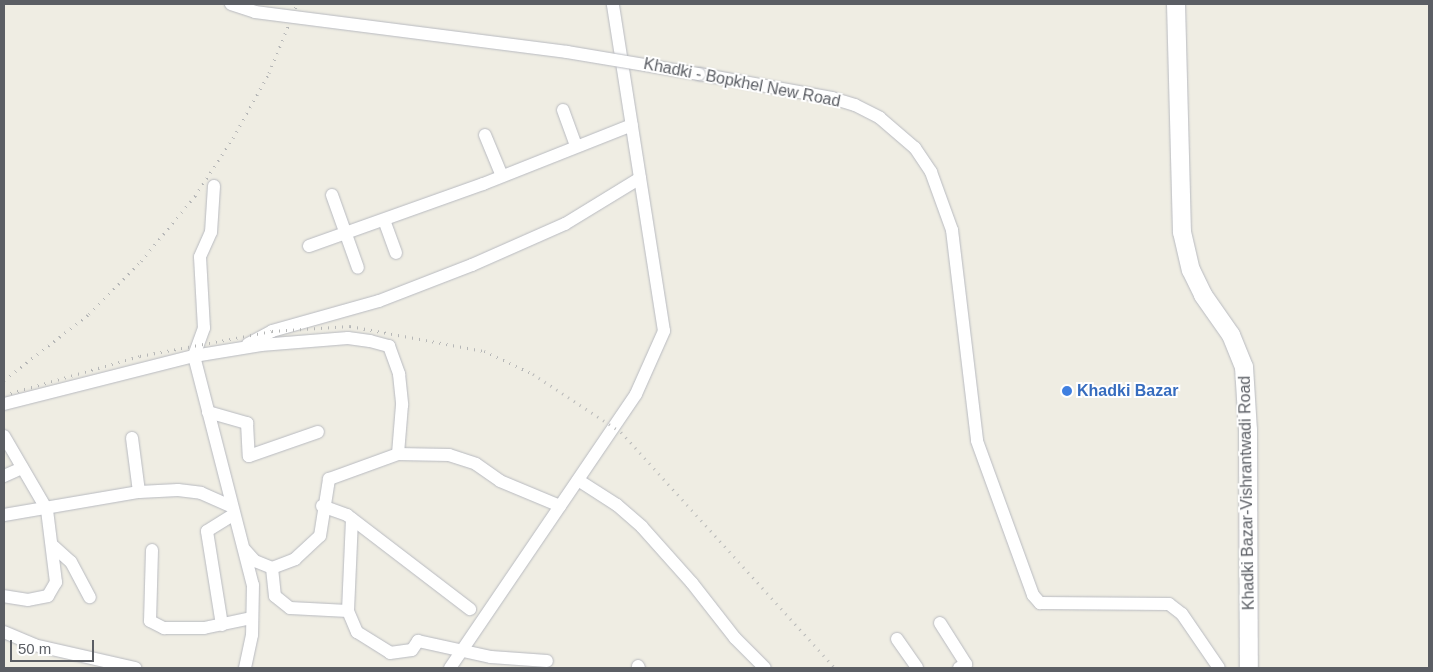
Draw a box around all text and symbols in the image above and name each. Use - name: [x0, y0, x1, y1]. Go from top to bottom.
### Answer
- street label: Khadki - Bopkhel New Road: [642, 54, 842, 112]
- street label: Khadki Bazar-Vishrantwadi Road: [1235, 376, 1259, 610]
- place label: Khadki Bazar: [1077, 381, 1178, 401]
- marker: Khadki Bazar: [1061, 385, 1073, 397]
- scale bar: [12, 630, 96, 662]
- text: 50 m: [18, 640, 51, 657]

